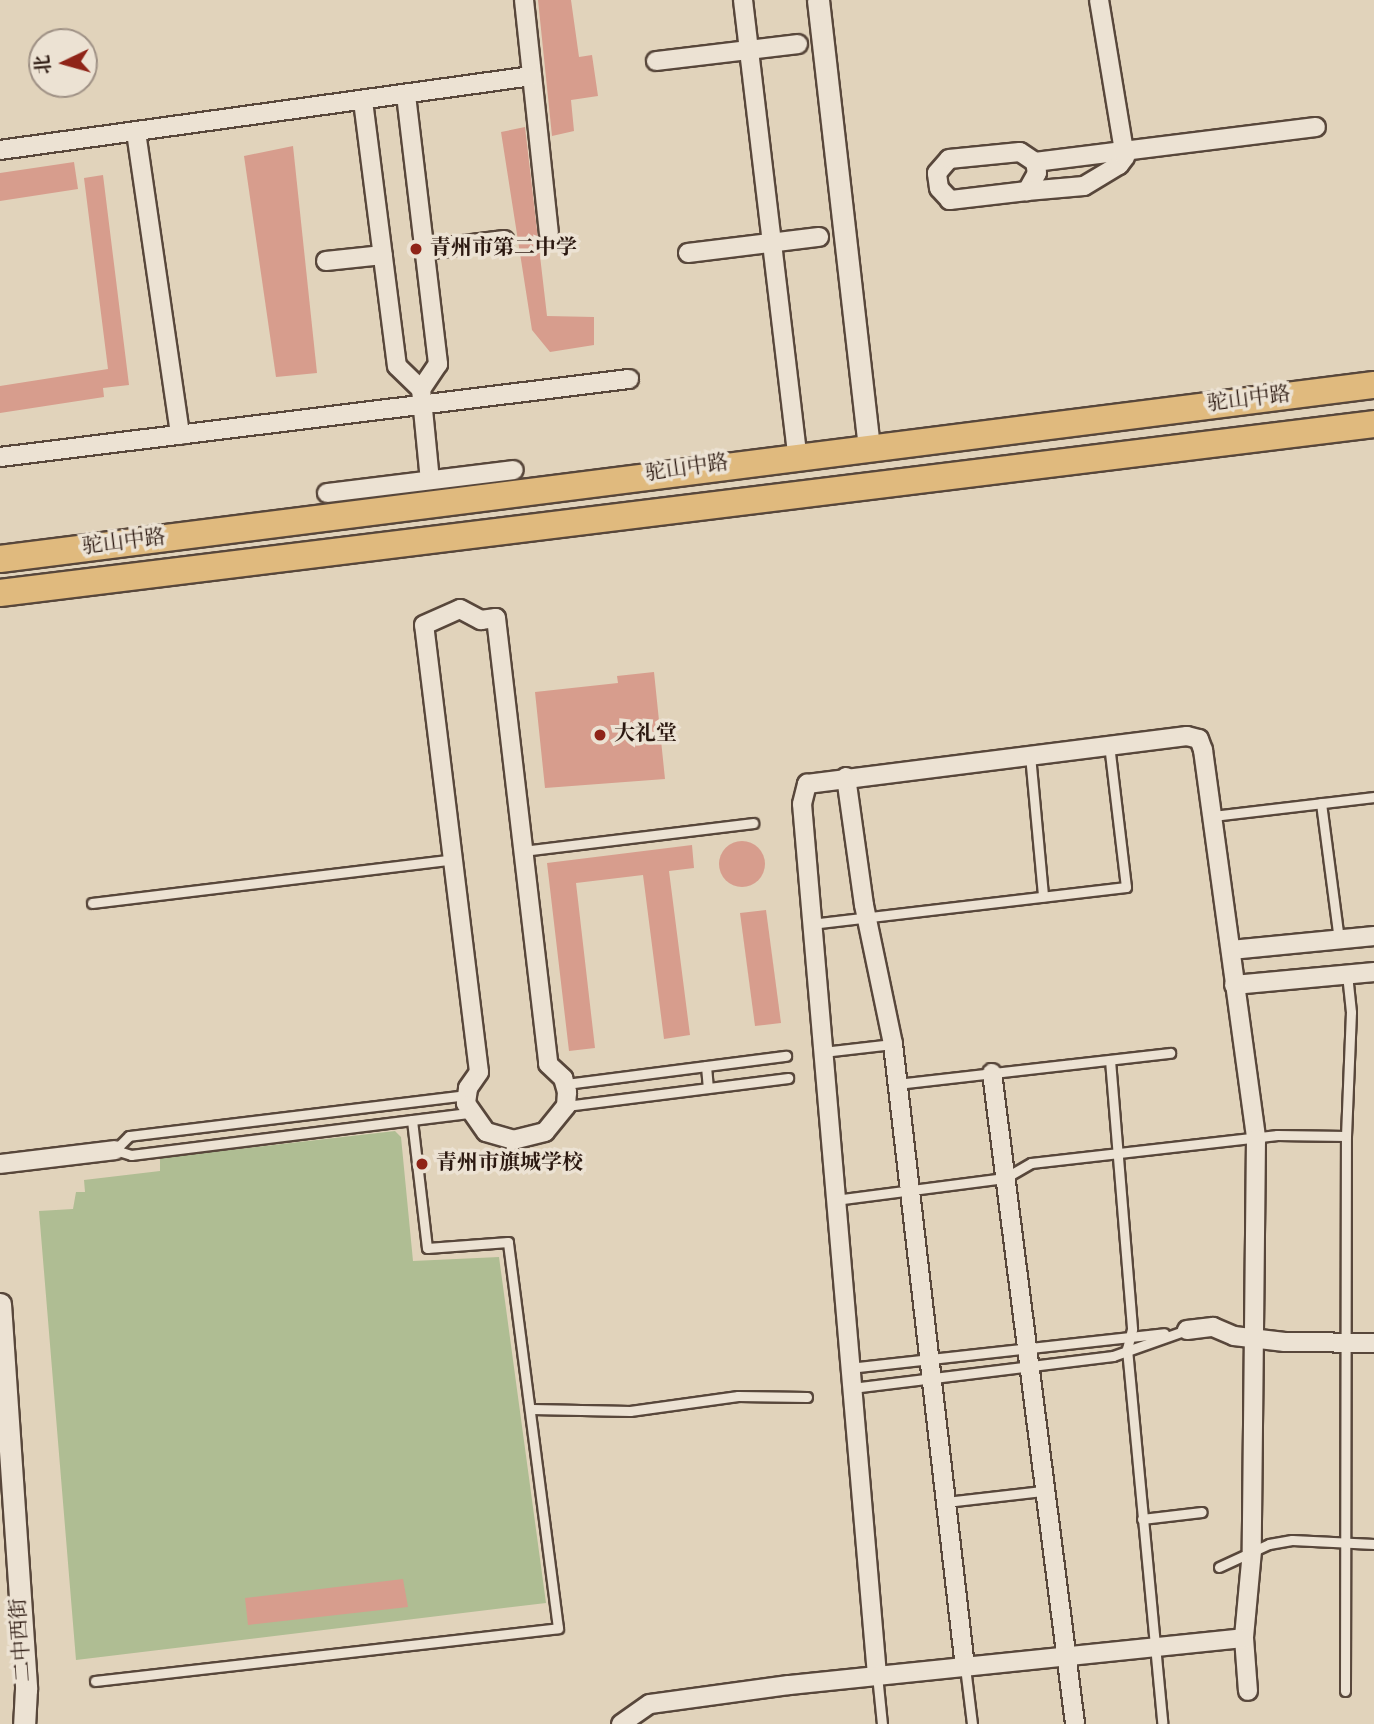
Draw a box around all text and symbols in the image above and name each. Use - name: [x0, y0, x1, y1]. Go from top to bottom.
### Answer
- north arrow: [28, 28, 98, 98]
- text: 北: [30, 54, 58, 75]
- place label: 青州市第二中学: [430, 236, 577, 262]
- marker: 青州市第二中学: [408, 241, 424, 257]
- street label: 驼山中路: [1206, 382, 1292, 418]
- street label: 驼山中路: [644, 451, 730, 487]
- street label: 驼山中路: [81, 525, 167, 561]
- place label: 大礼堂: [614, 722, 677, 748]
- marker: 大礼堂: [592, 727, 608, 743]
- place label: 青州市旗城学校: [436, 1151, 583, 1177]
- marker: 青州市旗城学校: [414, 1156, 430, 1172]
- street label: 二中西街: [7, 1597, 37, 1683]

